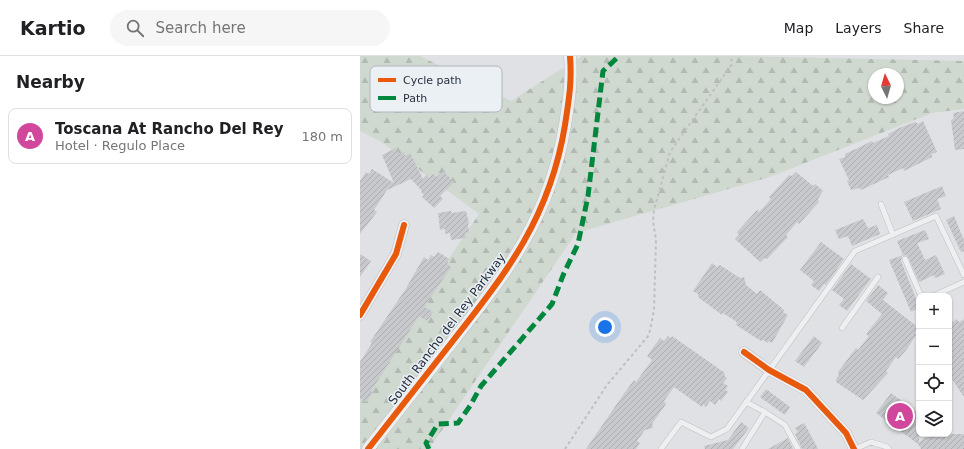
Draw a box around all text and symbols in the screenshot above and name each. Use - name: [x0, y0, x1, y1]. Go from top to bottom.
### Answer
- search box: [110, 10, 390, 46]
- text: Kartio: [20, 17, 86, 39]
- icon: search: [124, 17, 146, 39]
- text: Search here: [156, 19, 246, 37]
- text: Map: [784, 20, 813, 36]
- text: Layers: [835, 20, 882, 36]
- text: Share: [904, 20, 944, 36]
- legend: [370, 66, 502, 112]
- north arrow: [868, 68, 904, 104]
- text: Nearby: [16, 72, 85, 92]
- text: Cycle path: [403, 74, 462, 87]
- text: Path: [403, 92, 427, 105]
- text: Toscana At Rancho Del Rey: [55, 120, 283, 138]
- text: A: [25, 129, 35, 144]
- text: 180 m: [301, 129, 343, 144]
- text: Hotel · Regulo Place: [55, 138, 185, 153]
- street label: South Rancho del Rey Parkway: [386, 251, 508, 407]
- map controls: [916, 293, 952, 437]
- button: +: [916, 293, 952, 329]
- your location: [595, 317, 615, 337]
- button: −: [916, 329, 952, 365]
- button: locate: [916, 365, 952, 401]
- pin: A: [887, 401, 913, 431]
- button: layers: [916, 401, 952, 437]

